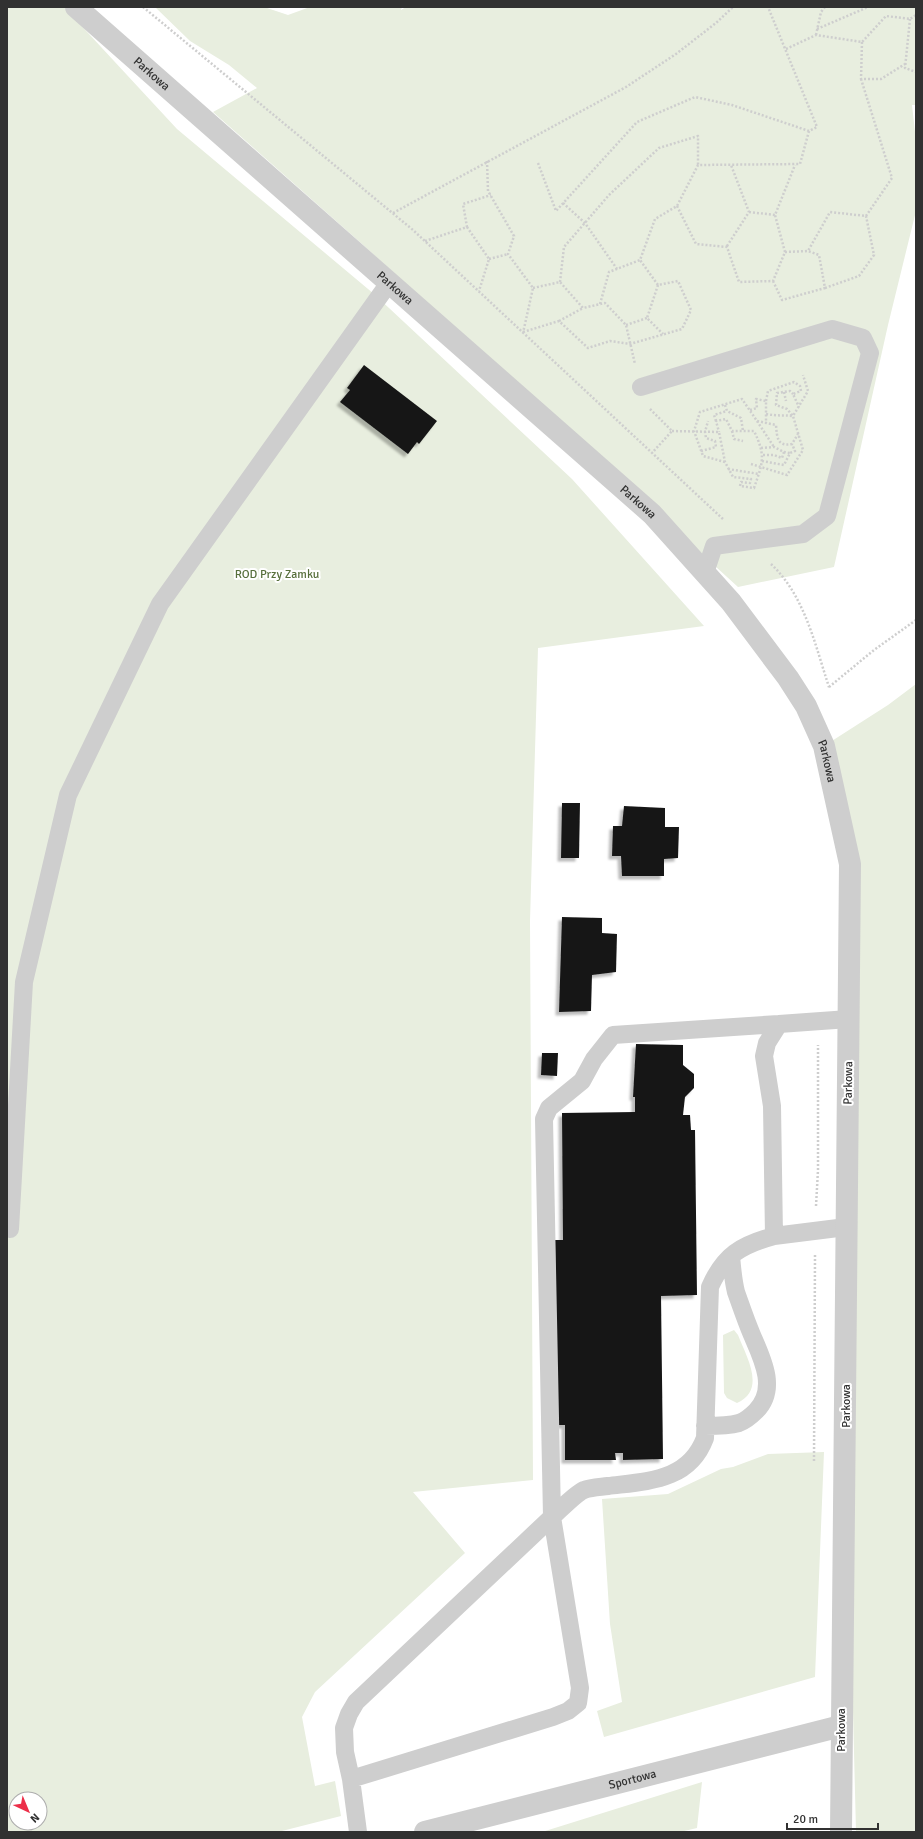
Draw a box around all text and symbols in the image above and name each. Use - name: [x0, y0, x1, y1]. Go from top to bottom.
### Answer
- street label: Parkowa: [130, 54, 173, 94]
- street label: Parkowa: [373, 268, 416, 308]
- street label: Parkowa: [617, 482, 660, 522]
- park label: ROD Przy Zamku: [235, 567, 319, 582]
- street label: Parkowa: [814, 737, 839, 784]
- street label: Parkowa: [841, 1061, 856, 1105]
- street label: Parkowa: [839, 1384, 854, 1428]
- street label: Parkowa: [834, 1708, 849, 1752]
- street label: Sportowa: [607, 1766, 658, 1793]
- north arrow: [8, 1791, 48, 1831]
- scale bar: [787, 1805, 878, 1831]
- text: N: [27, 1810, 42, 1825]
- text: 20 m: [793, 1812, 818, 1827]

